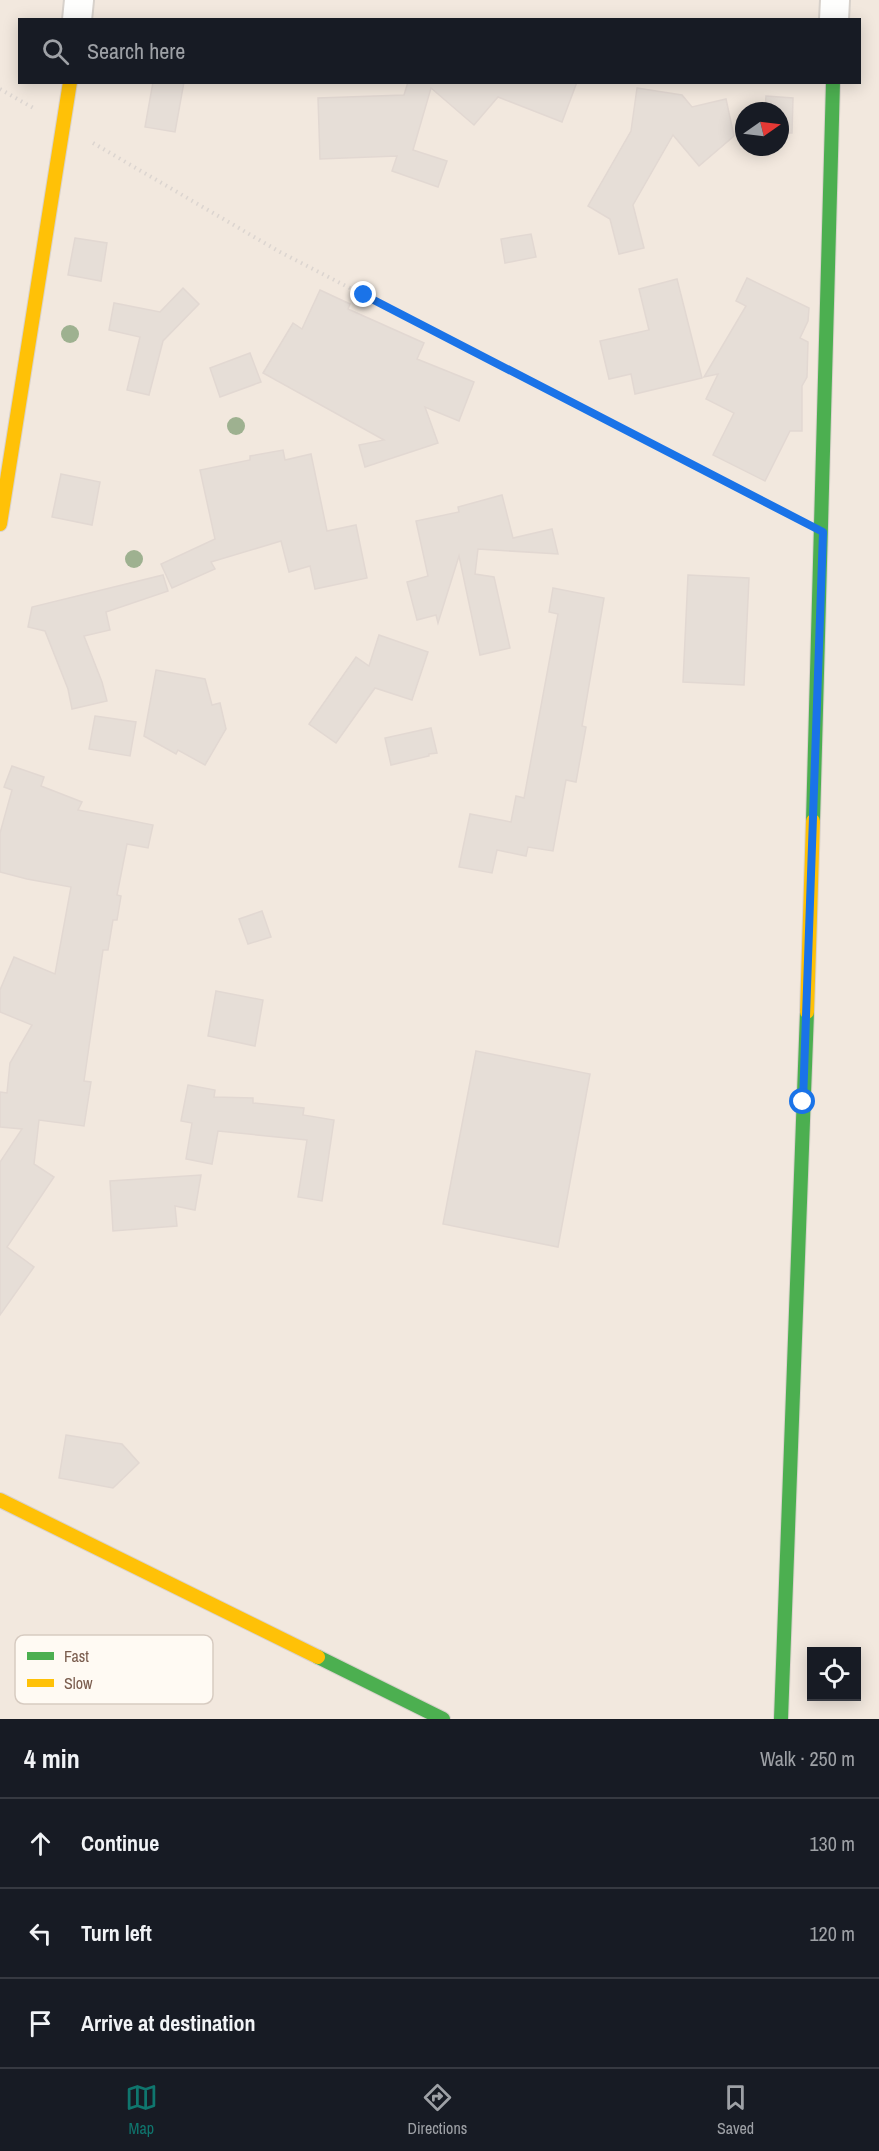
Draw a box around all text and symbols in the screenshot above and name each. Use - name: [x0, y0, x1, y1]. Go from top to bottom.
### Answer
- search box: [18, 18, 861, 84]
- icon: search: [39, 35, 72, 68]
- text: Search here: [87, 36, 185, 66]
- north arrow: [735, 102, 789, 156]
- route end: [350, 281, 376, 307]
- route start: [789, 1088, 815, 1114]
- legend: [15, 1635, 213, 1704]
- text: Fast: [64, 1645, 89, 1667]
- map controls: [807, 1647, 861, 1701]
- button: locate: [807, 1647, 861, 1701]
- text: Slow: [64, 1672, 93, 1694]
- text: 4 min: [24, 1741, 80, 1776]
- text: Walk · 250 m: [760, 1745, 855, 1772]
- icon: ahead: [24, 1827, 57, 1860]
- text: Continue: [81, 1828, 159, 1858]
- text: 130 m: [809, 1830, 855, 1857]
- icon: left: [24, 1917, 57, 1950]
- text: Turn left: [81, 1918, 152, 1948]
- text: 120 m: [809, 1920, 855, 1947]
- icon: arrive: [24, 2007, 57, 2040]
- text: Arrive at destination: [81, 2008, 255, 2038]
- tab: Map: [125, 2081, 158, 2139]
- tab: Directions: [407, 2081, 467, 2139]
- tab: Saved: [717, 2081, 754, 2139]

